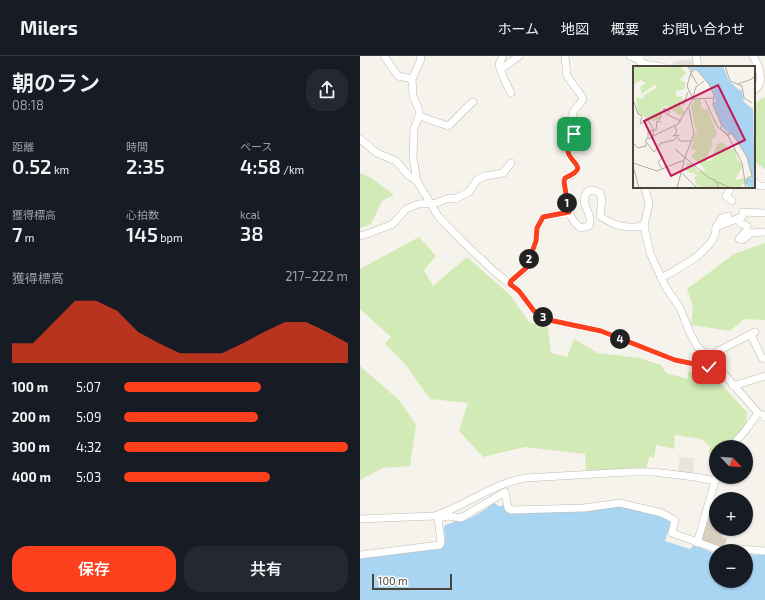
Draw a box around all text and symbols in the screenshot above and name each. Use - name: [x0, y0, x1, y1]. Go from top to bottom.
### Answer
- text: Milers: [20, 16, 78, 39]
- text: ホーム: [497, 20, 539, 37]
- text: 地図: [561, 20, 589, 37]
- text: 概要: [611, 20, 639, 37]
- text: お問い合わせ: [661, 20, 745, 37]
- inset map: [633, 66, 755, 188]
- text: 朝のラン: [12, 69, 100, 95]
- button: share: [306, 69, 348, 111]
- text: 08:18: [12, 97, 44, 113]
- pin: [557, 117, 591, 151]
- icon: arrive: [563, 123, 585, 145]
- text: 距離: [12, 140, 34, 153]
- text: 時間: [126, 140, 148, 153]
- text: ペース: [240, 140, 272, 153]
- text: 0.52: [12, 154, 52, 178]
- text: 2:35: [126, 154, 165, 178]
- text: 4:58: [240, 154, 281, 178]
- text: km: [52, 163, 69, 176]
- text: /km: [281, 163, 304, 176]
- pin: 1: [557, 193, 577, 213]
- text: 1: [565, 196, 569, 209]
- text: 獲得標高: [12, 208, 56, 221]
- text: 心拍数: [126, 208, 159, 221]
- text: kcal: [240, 208, 260, 221]
- text: 38: [240, 221, 264, 245]
- text: 7: [12, 222, 22, 246]
- text: 145: [126, 222, 158, 246]
- text: m: [22, 231, 35, 244]
- text: bpm: [158, 231, 183, 244]
- pin: 2: [519, 249, 539, 269]
- text: 2: [526, 252, 532, 265]
- text: 217–222 m: [285, 268, 348, 284]
- text: 獲得標高: [12, 270, 64, 286]
- pin: 3: [533, 307, 553, 327]
- text: 3: [540, 310, 546, 323]
- pin: 4: [610, 329, 630, 349]
- text: 4: [616, 332, 624, 345]
- pin: [692, 350, 726, 384]
- icon: check: [698, 356, 720, 378]
- text: 100 m: [12, 379, 48, 395]
- text: 5:07: [76, 379, 101, 395]
- text: 200 m: [12, 409, 50, 425]
- text: 5:09: [76, 409, 101, 425]
- text: 300 m: [12, 439, 50, 455]
- text: 4:32: [76, 439, 102, 455]
- north arrow: [709, 440, 753, 484]
- map controls: [709, 440, 753, 588]
- text: 400 m: [12, 469, 51, 485]
- text: 5:03: [76, 469, 101, 485]
- button: +: [709, 492, 753, 536]
- button: −: [709, 544, 753, 588]
- button: 保存: [12, 546, 176, 592]
- button: 共有: [184, 546, 348, 592]
- scale bar: [372, 572, 452, 591]
- text: 100 m: [378, 574, 408, 587]

